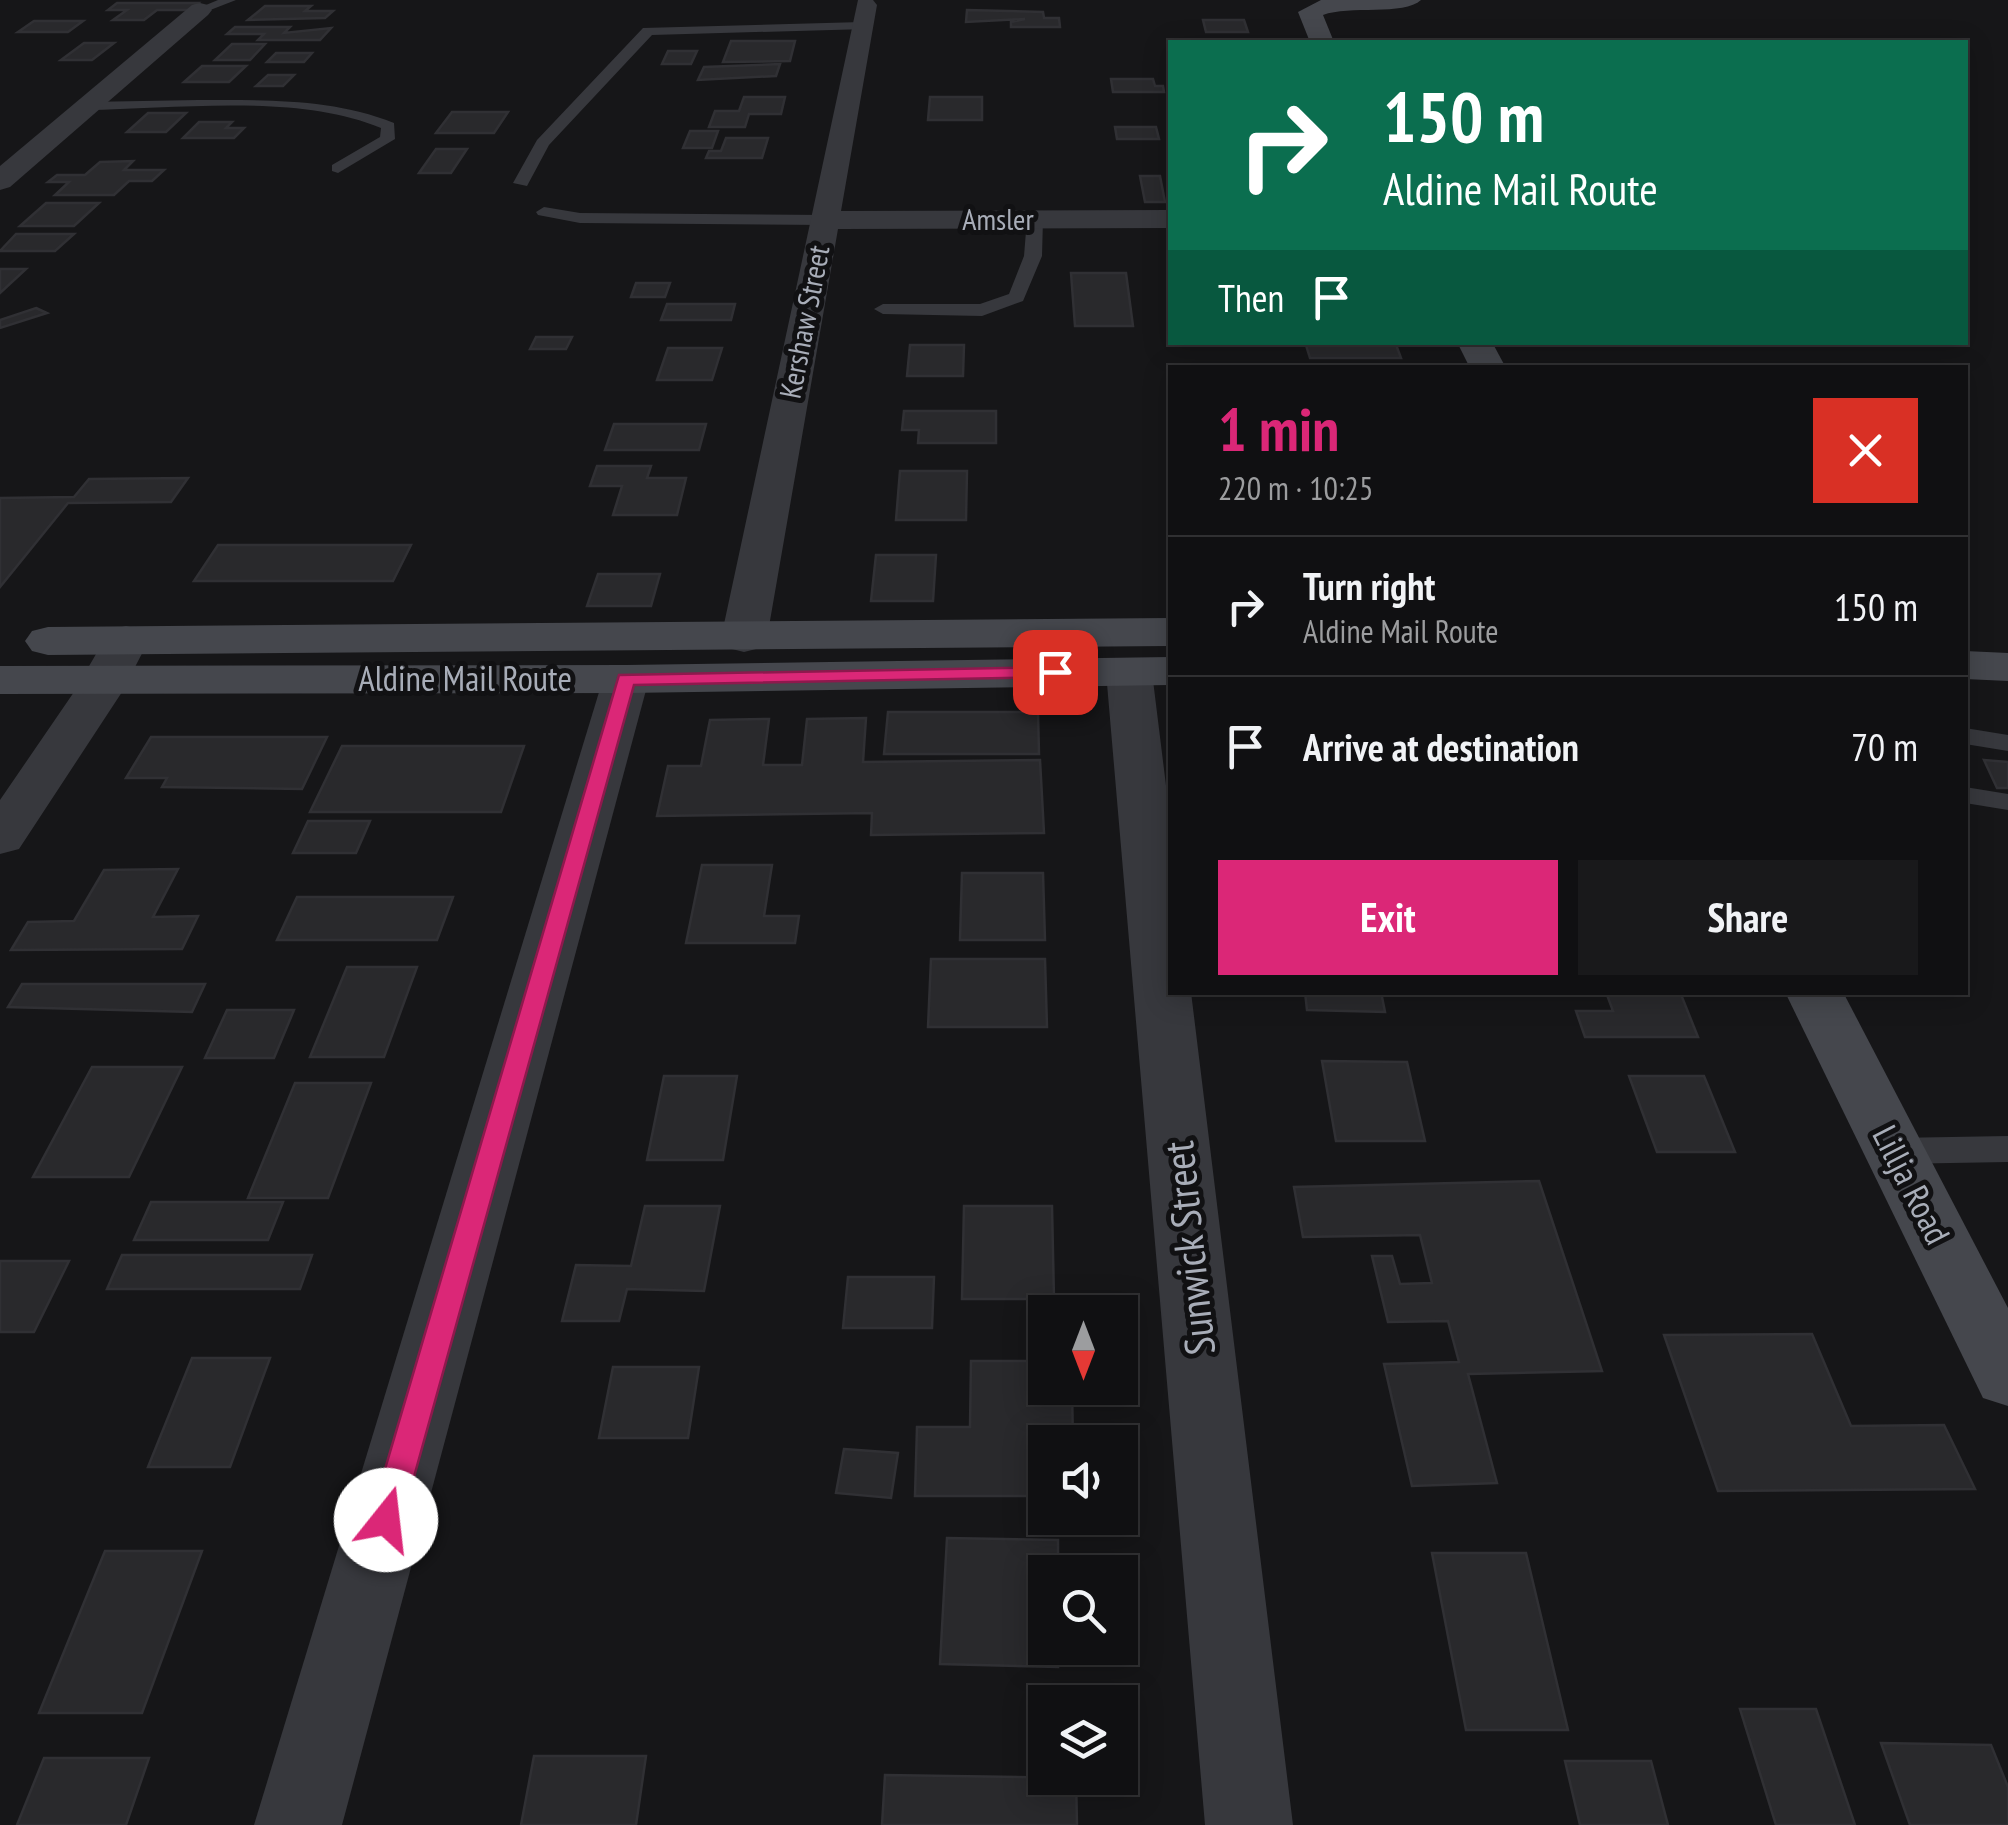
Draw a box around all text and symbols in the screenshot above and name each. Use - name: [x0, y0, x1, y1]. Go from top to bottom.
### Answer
- text: 150 m: [1383, 71, 1544, 161]
- icon: right: [1218, 80, 1348, 210]
- text: Aldine Mail Route: [1383, 159, 1658, 217]
- street label: Amsler: [962, 199, 1035, 238]
- street label: Kershaw Street: [770, 241, 838, 402]
- icon: arrive: [1304, 270, 1359, 325]
- text: Then: [1218, 273, 1284, 322]
- text: 1 min: [1218, 390, 1339, 468]
- button: close: [1813, 398, 1918, 503]
- text: 220 m · 10:25: [1218, 467, 1373, 509]
- text: Turn right: [1303, 561, 1435, 610]
- icon: right: [1218, 579, 1273, 634]
- text: 150 m: [1834, 582, 1918, 631]
- text: Aldine Mail Route: [1303, 610, 1498, 652]
- pin: [1013, 630, 1098, 715]
- icon: arrive: [1028, 645, 1083, 700]
- street label: Aldine Mail Route: [358, 655, 572, 701]
- icon: arrive: [1218, 719, 1273, 774]
- text: Arrive at destination: [1303, 722, 1579, 771]
- text: 70 m: [1851, 722, 1918, 771]
- button: Exit: [1218, 860, 1558, 975]
- button: Share: [1578, 860, 1918, 975]
- street label: Lillja Road: [1863, 1117, 1961, 1252]
- street label: Sunwick Street: [1150, 1138, 1227, 1358]
- north arrow: [1028, 1295, 1138, 1405]
- map controls: [1028, 1295, 1138, 1795]
- button: sound: [1028, 1425, 1138, 1535]
- position arrow: [334, 1468, 438, 1572]
- button: search: [1028, 1555, 1138, 1665]
- button: layers: [1028, 1685, 1138, 1795]

